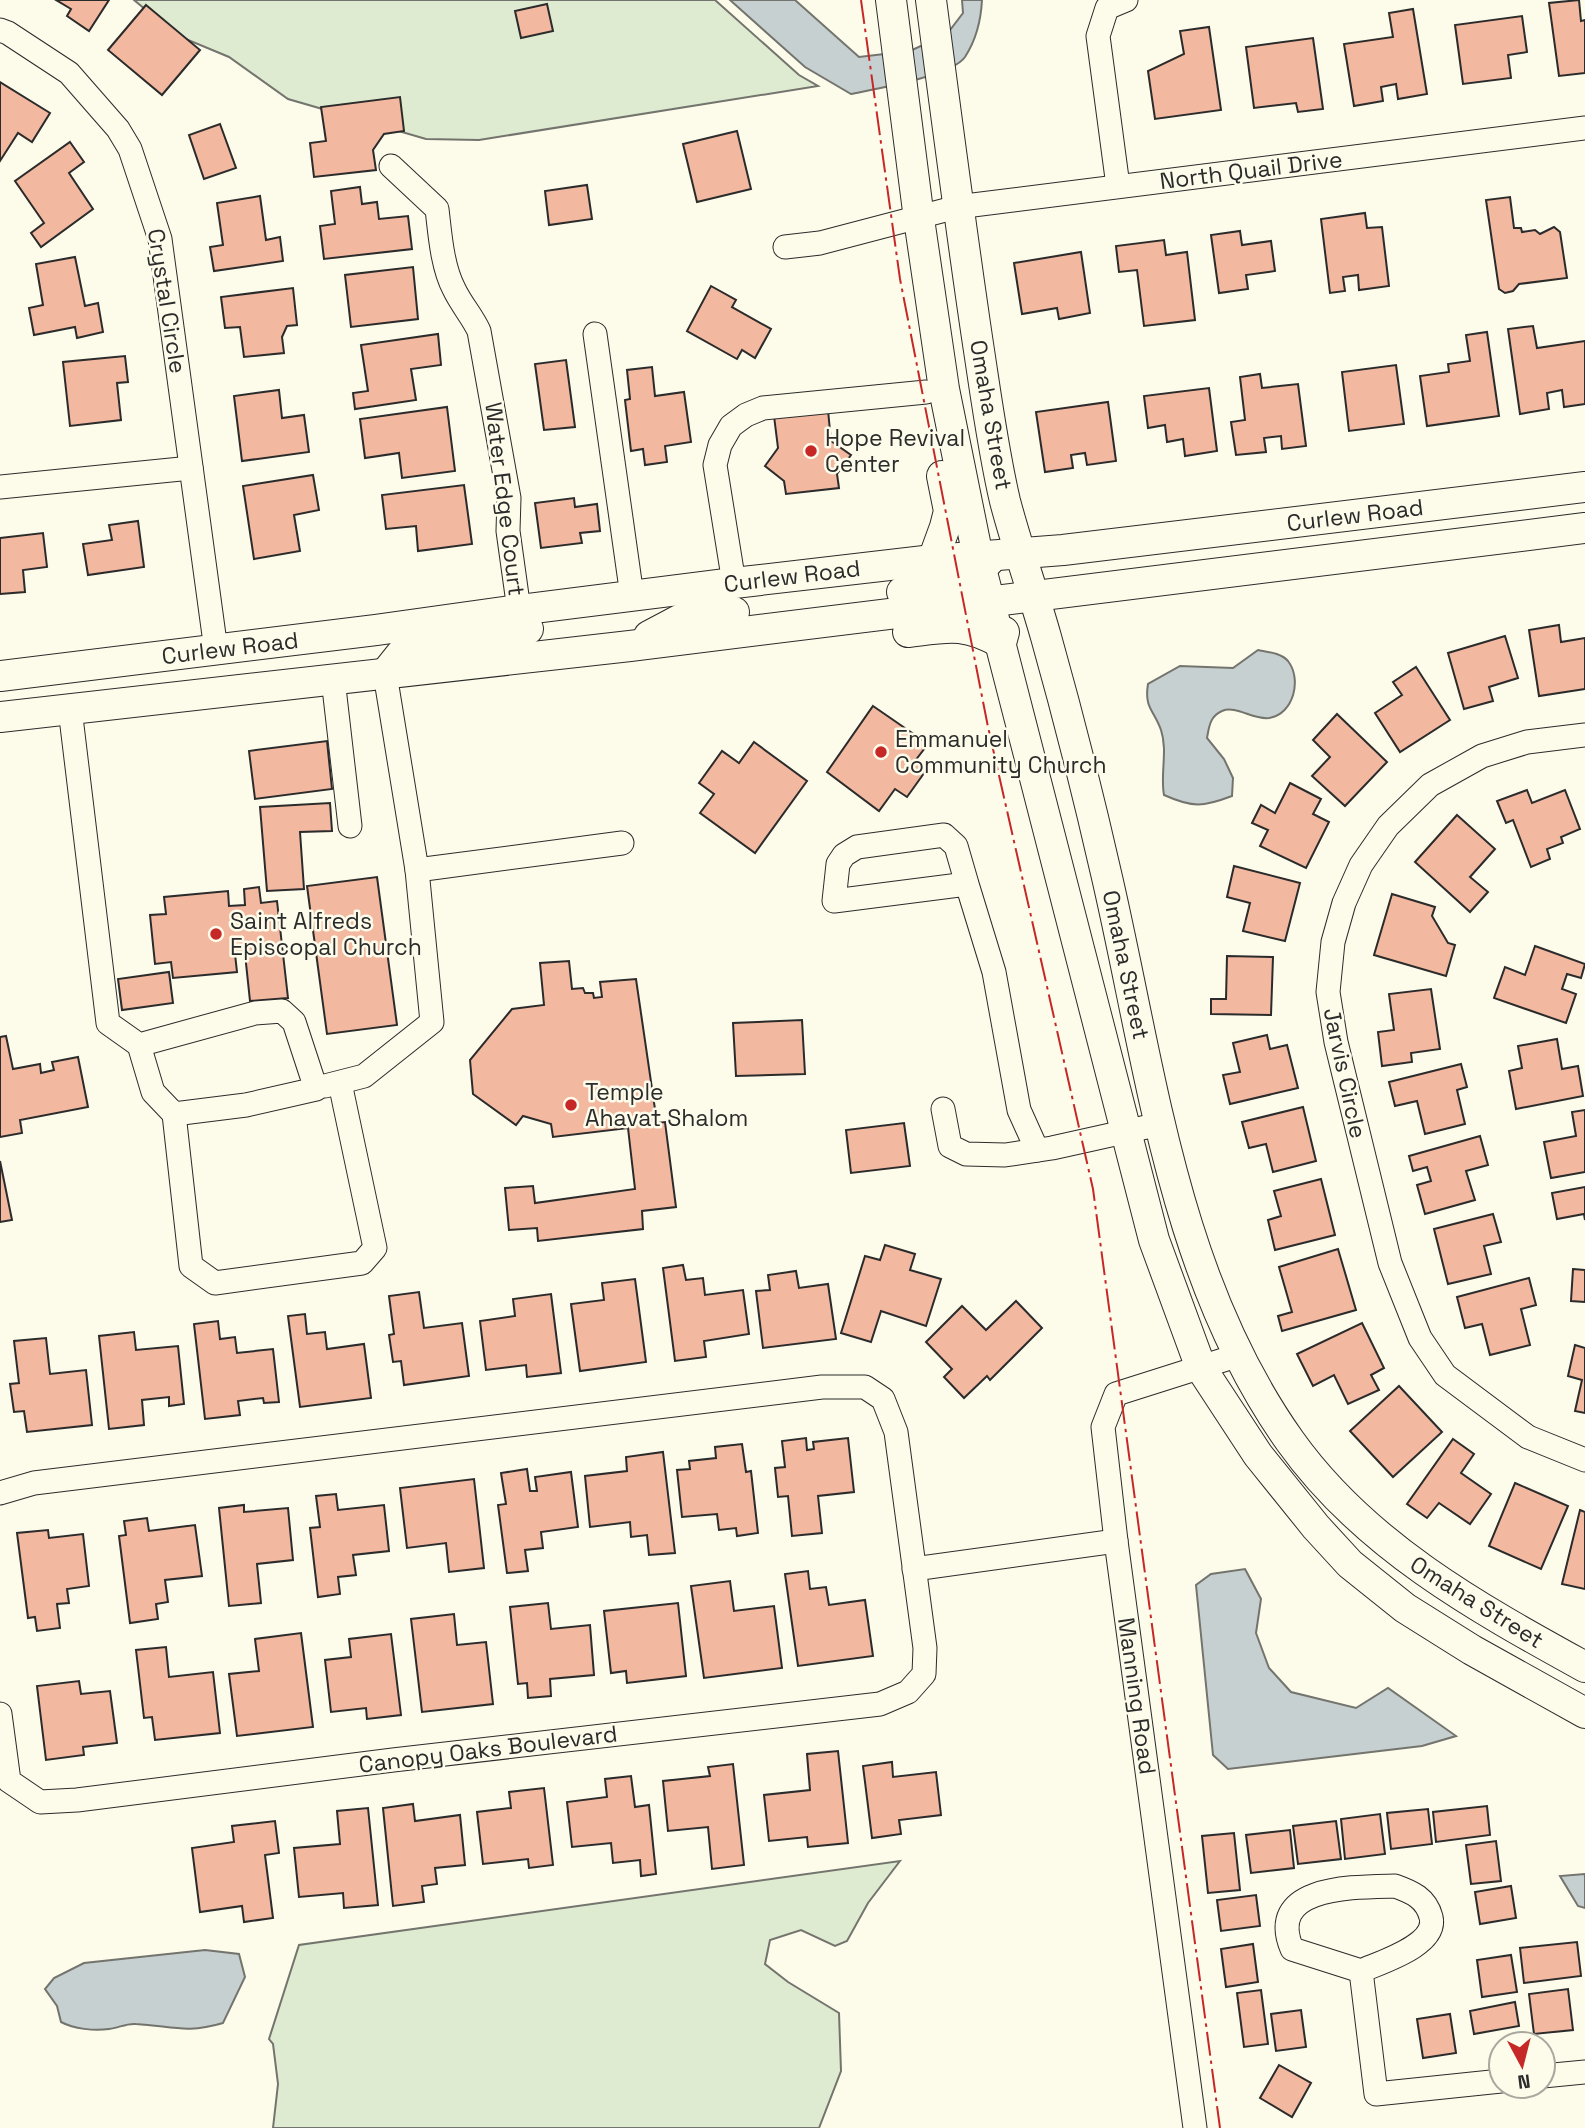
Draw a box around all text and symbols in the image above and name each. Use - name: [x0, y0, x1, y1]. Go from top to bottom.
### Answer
- street label: North Quail Drive: [1158, 144, 1344, 196]
- street label: Crystal Circle: [141, 226, 193, 376]
- street label: Omaha Street: [963, 338, 1019, 492]
- street label: Water Edge Court: [478, 400, 532, 598]
- place label: Hope Revival Center: [825, 423, 965, 479]
- marker: Hope Revival Center: [803, 443, 819, 459]
- street label: Curlew Road: [1285, 492, 1425, 538]
- street label: Curlew Road: [722, 553, 862, 599]
- street label: Curlew Road: [160, 625, 300, 671]
- place label: Emmanuel Community Church: [895, 724, 1107, 780]
- marker: Emmanuel Community Church: [873, 744, 889, 760]
- street label: Omaha Street: [1096, 888, 1156, 1042]
- place label: Saint Alfreds Episcopal Church: [230, 906, 422, 962]
- marker: Saint Alfreds Episcopal Church: [208, 926, 224, 942]
- street label: Jarvis Circle: [1317, 1005, 1373, 1141]
- place label: Temple Ahavat Shalom: [585, 1077, 748, 1133]
- marker: Temple Ahavat Shalom: [563, 1097, 579, 1113]
- street label: Omaha Street: [1405, 1549, 1549, 1655]
- street label: Manning Road: [1111, 1616, 1163, 1776]
- street label: Canopy Oaks Boulevard: [357, 1718, 619, 1780]
- north arrow: [1487, 2030, 1557, 2100]
- text: N: [1516, 2068, 1532, 2095]

